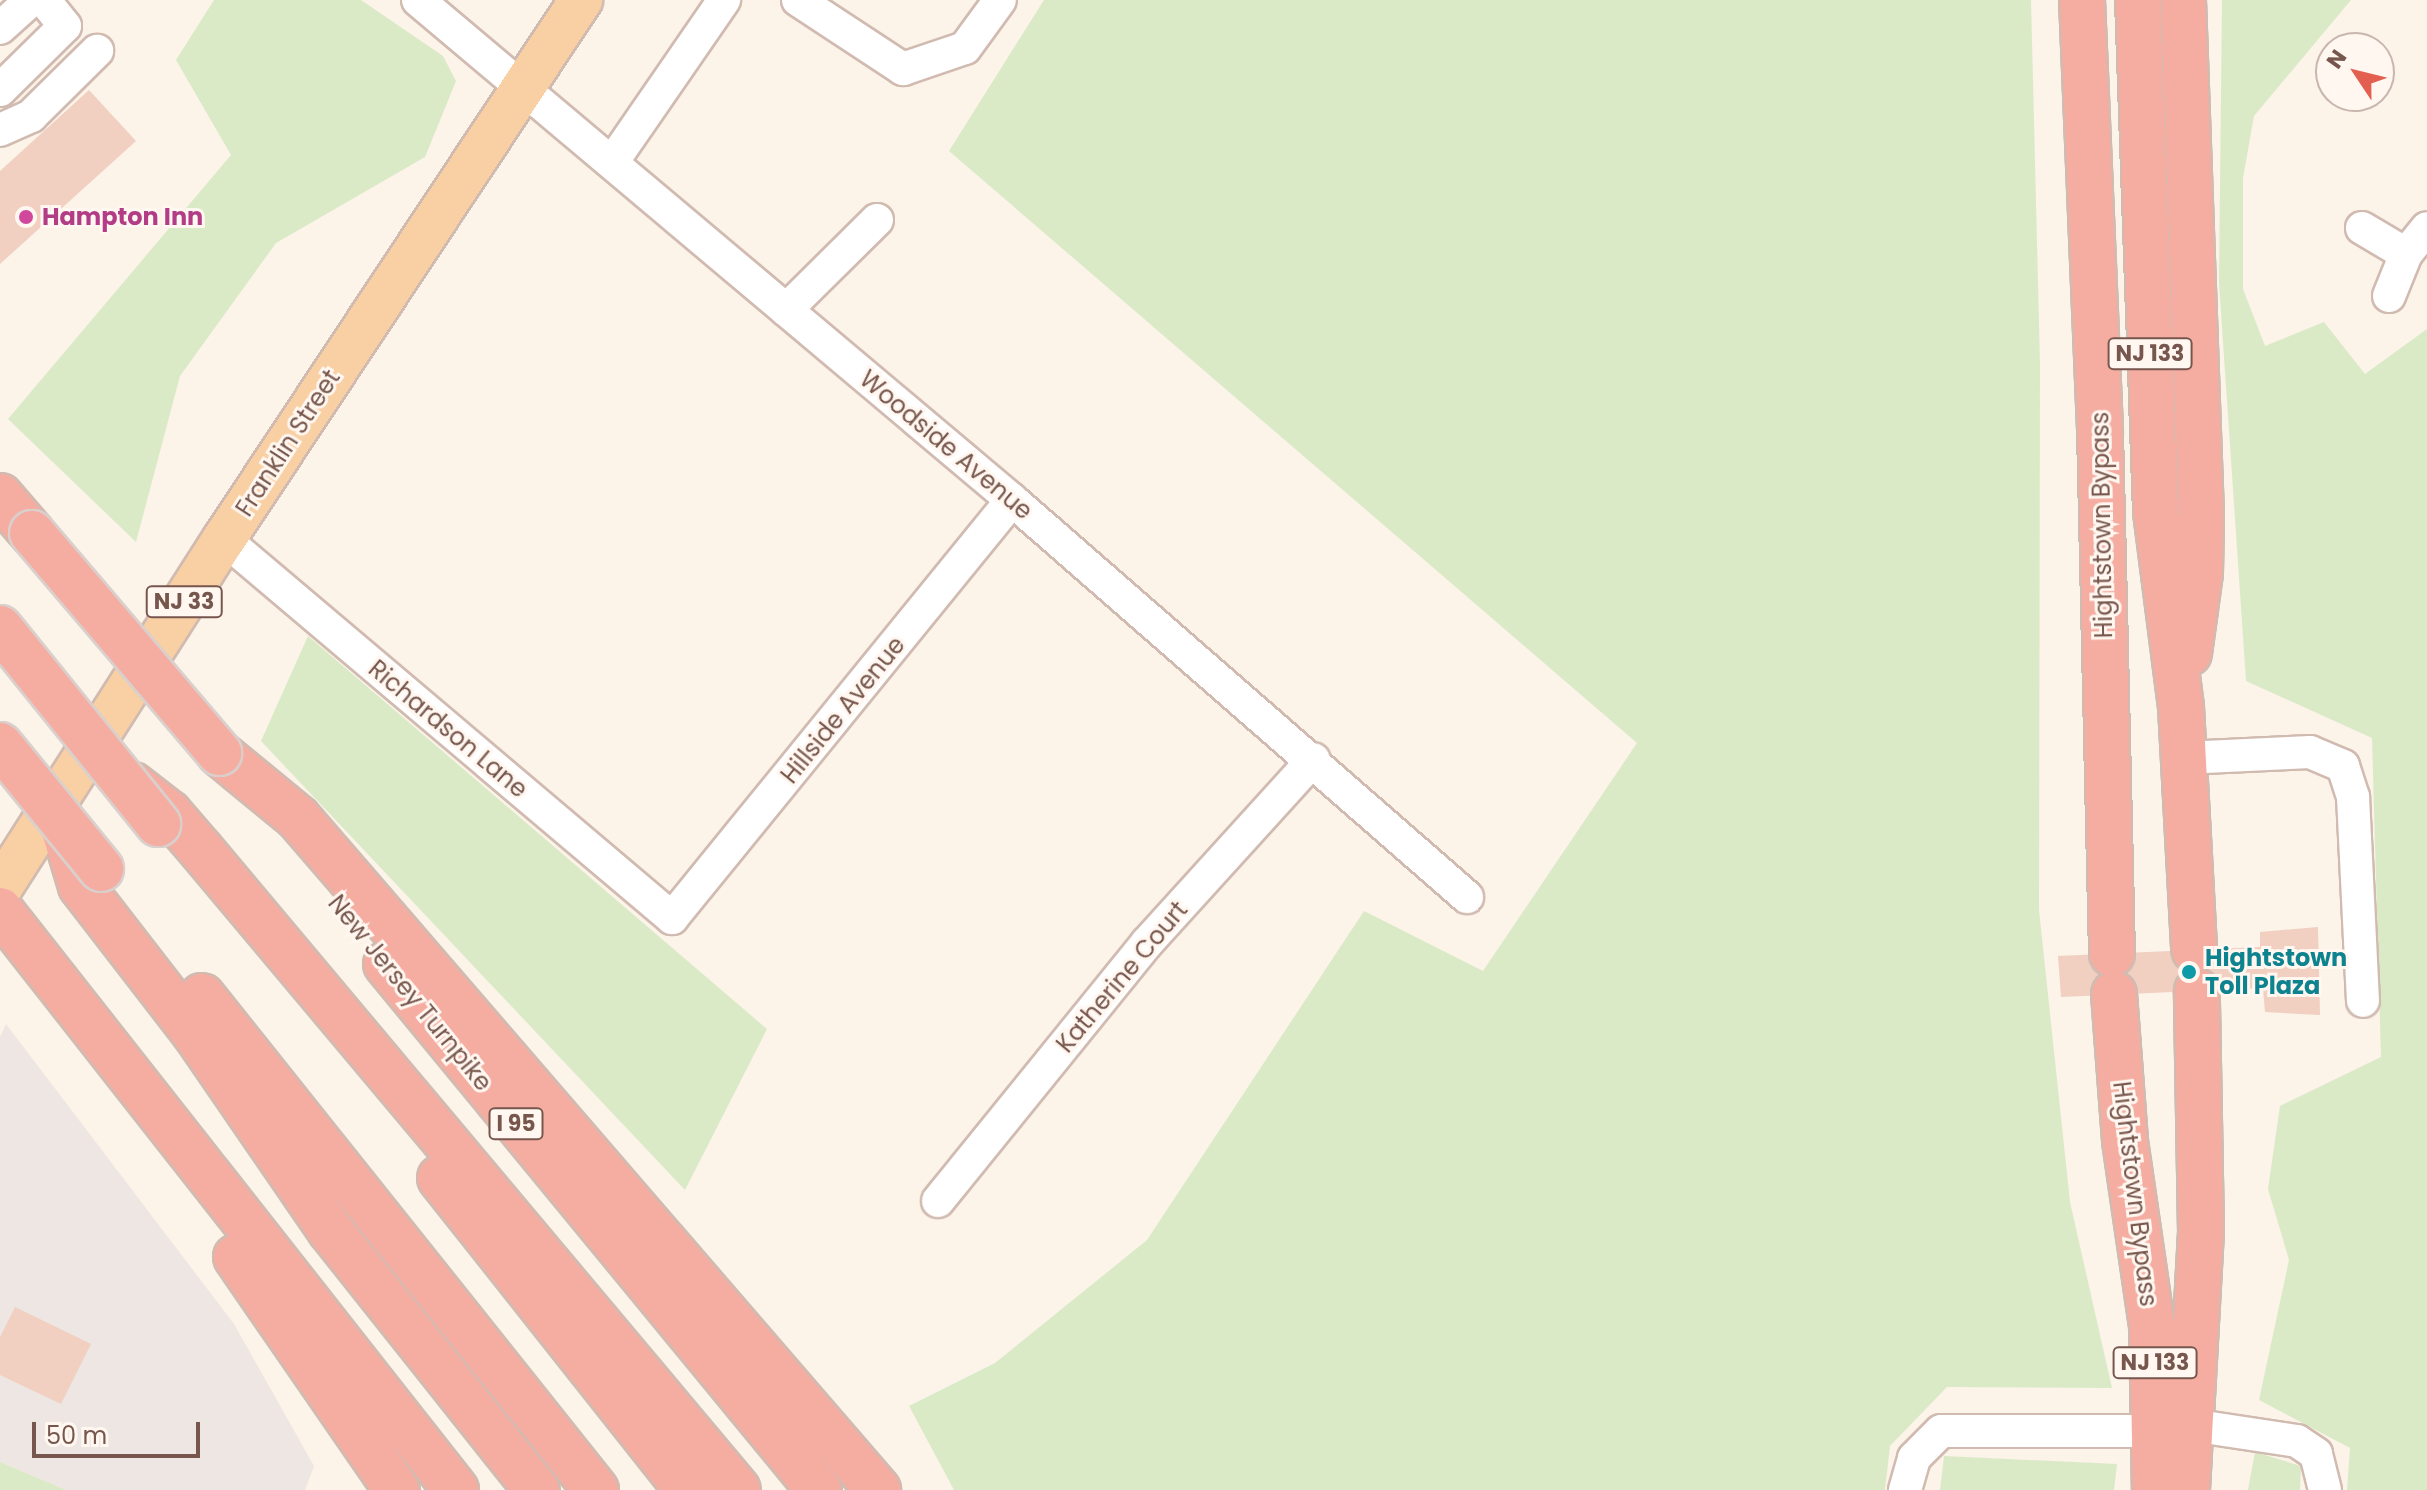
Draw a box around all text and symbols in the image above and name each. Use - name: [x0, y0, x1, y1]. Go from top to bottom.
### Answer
- north arrow: [2315, 32, 2395, 112]
- text: N: [2319, 43, 2354, 75]
- place label: Hampton Inn: [42, 203, 203, 231]
- marker: Hampton Inn: [17, 208, 35, 226]
- road number: NJ 133: [2106, 336, 2194, 372]
- street label: Franklin Street: [230, 364, 346, 522]
- street label: Woodside Avenue: [854, 364, 1038, 526]
- street label: Hightstown Bypass: [2086, 411, 2118, 639]
- road number: NJ 33: [144, 584, 224, 620]
- street label: Hillside Avenue: [775, 631, 911, 789]
- street label: Richardson Lane: [363, 654, 533, 804]
- street label: New Jersey Turnpike: [322, 889, 498, 1097]
- street label: Katherine Court: [1051, 896, 1193, 1058]
- place label: Hightstown Toll Plaza: [2205, 944, 2347, 1000]
- marker: Hightstown Toll Plaza: [2180, 963, 2198, 981]
- street label: Hightstown Bypass: [2107, 1080, 2163, 1308]
- road number: I 95: [488, 1106, 544, 1142]
- road number: NJ 133: [2111, 1345, 2199, 1381]
- scale bar: [36, 1406, 204, 1456]
- text: 50 m: [46, 1419, 107, 1452]

